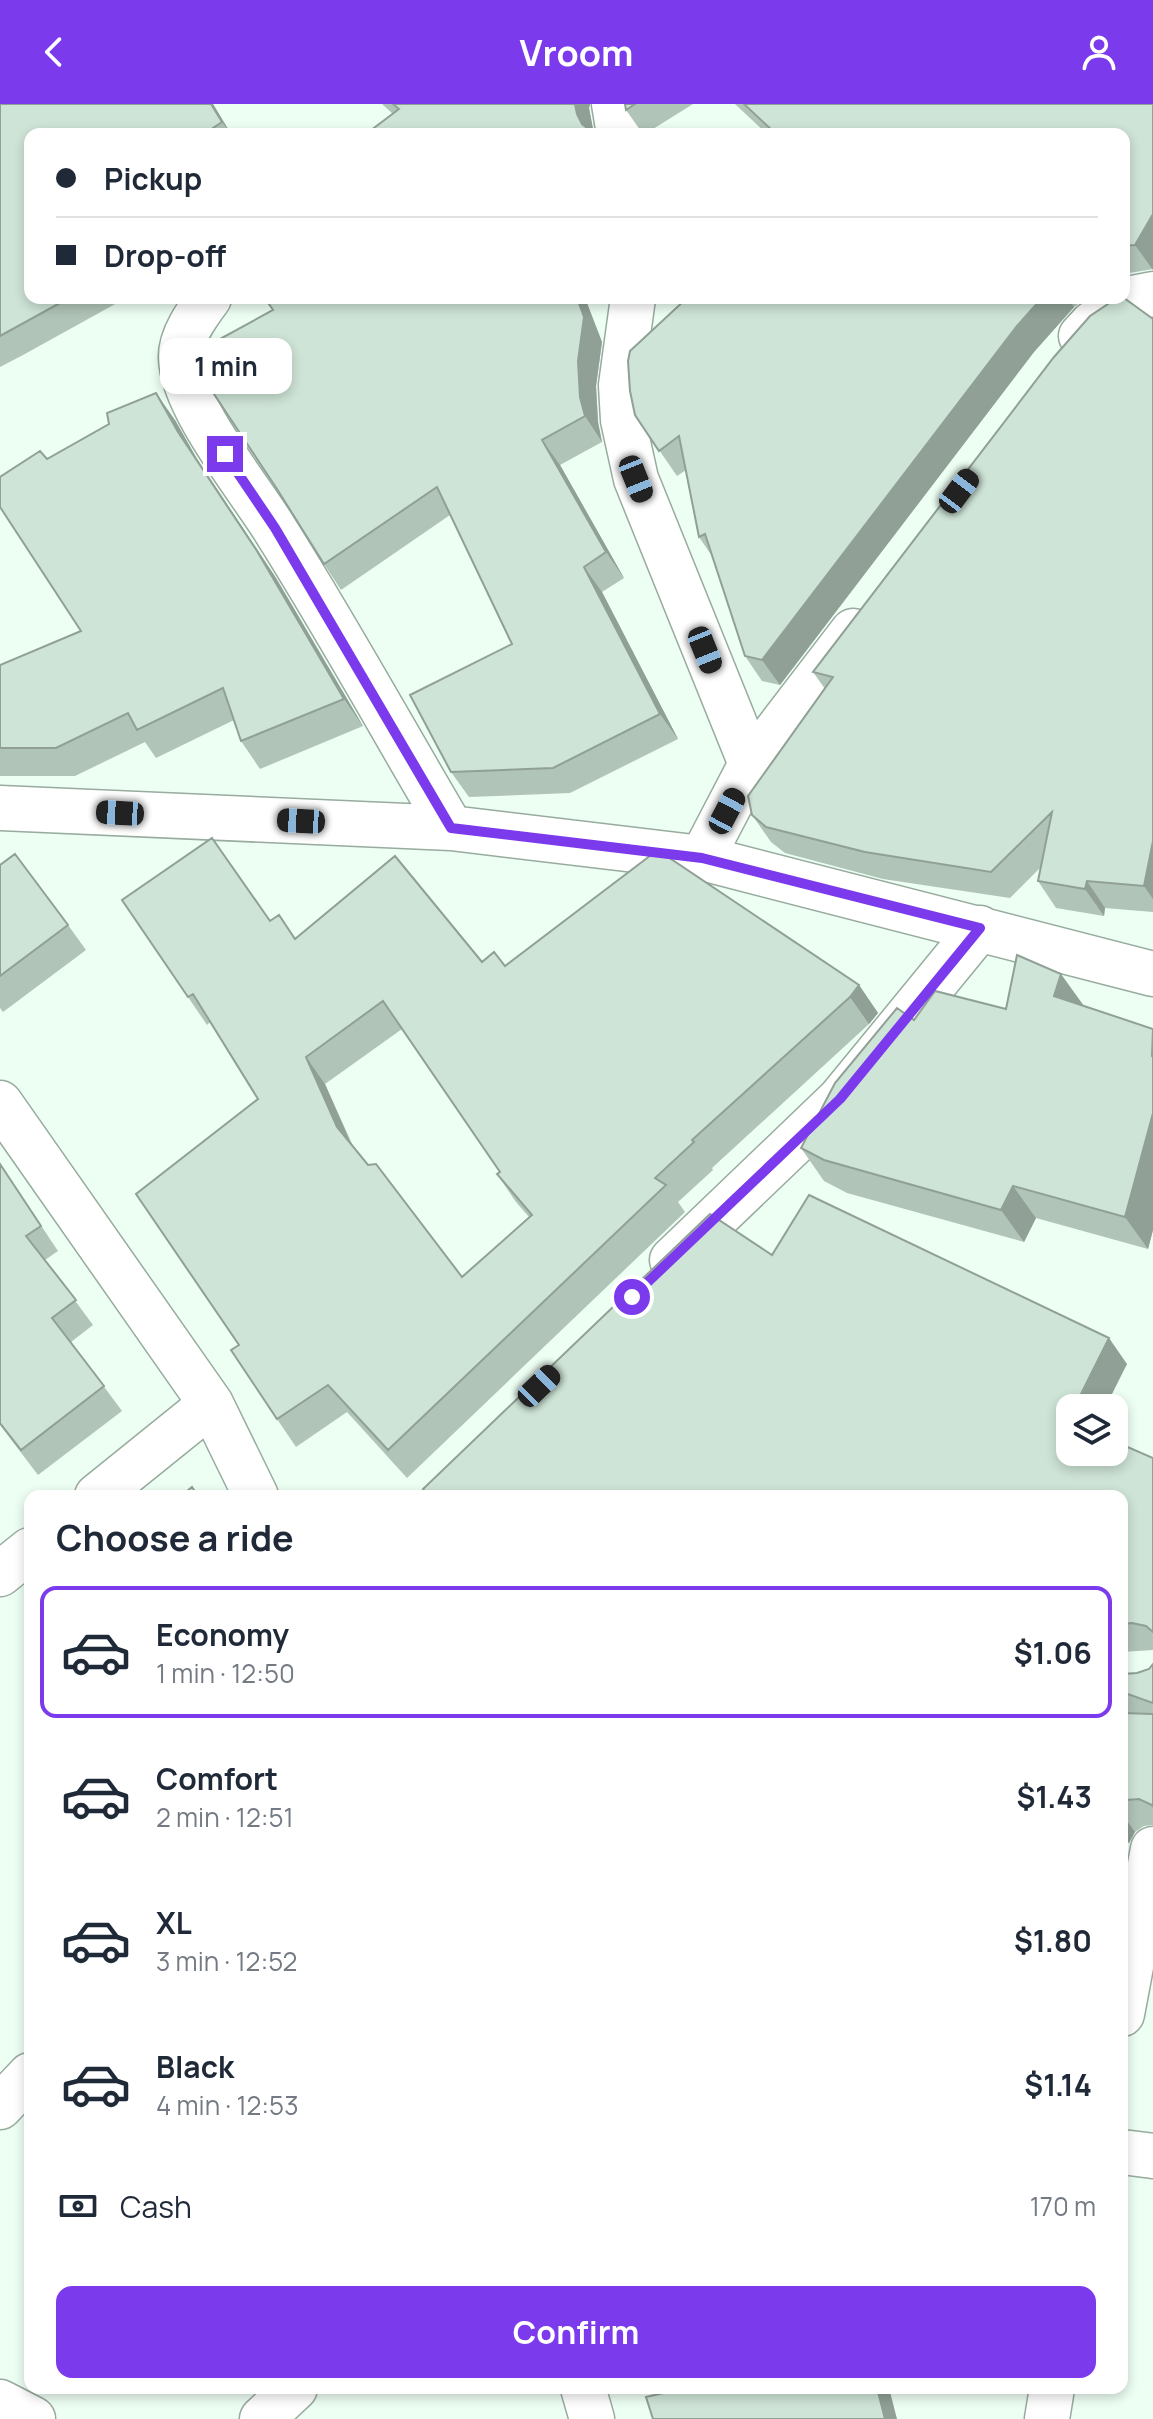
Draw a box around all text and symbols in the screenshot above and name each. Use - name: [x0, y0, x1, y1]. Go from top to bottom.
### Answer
- text: Vroom: [520, 28, 633, 77]
- icon: back: [32, 30, 76, 74]
- icon: person: [1077, 30, 1121, 74]
- text: Pickup: [104, 158, 202, 199]
- text: Drop-off: [104, 235, 226, 276]
- callout: 1 min: [159, 338, 291, 394]
- text: 1 min: [194, 348, 258, 384]
- route end: [207, 436, 243, 472]
- car: [616, 452, 656, 506]
- car: [935, 465, 983, 517]
- car: [685, 623, 725, 677]
- car: [705, 784, 749, 838]
- car: [95, 800, 145, 826]
- car: [276, 808, 326, 834]
- route start: [614, 1279, 650, 1315]
- car: [513, 1361, 565, 1411]
- map controls: [1056, 1394, 1128, 1466]
- button: layers: [1056, 1394, 1128, 1466]
- text: Choose a ride: [56, 1513, 294, 1562]
- text: Economy: [156, 1614, 289, 1655]
- icon: car: [60, 1616, 132, 1688]
- text: $1.06: [1014, 1632, 1092, 1673]
- text: 1 min · 12:50: [156, 1655, 295, 1691]
- text: Comfort: [156, 1758, 278, 1799]
- icon: car: [60, 1760, 132, 1832]
- text: $1.43: [1016, 1776, 1092, 1817]
- text: 2 min · 12:51: [156, 1799, 294, 1835]
- text: XL: [156, 1902, 192, 1943]
- icon: car: [60, 1904, 132, 1976]
- text: $1.80: [1014, 1920, 1092, 1961]
- text: 3 min · 12:52: [156, 1943, 297, 1979]
- text: Black: [156, 2046, 234, 2087]
- icon: car: [60, 2048, 132, 2120]
- text: $1.14: [1024, 2064, 1092, 2105]
- text: 4 min · 12:53: [156, 2087, 299, 2123]
- icon: cash: [56, 2184, 100, 2228]
- text: Cash: [120, 2186, 192, 2227]
- text: 170 m: [1030, 2188, 1096, 2224]
- button: Confirm: [56, 2286, 1096, 2378]

